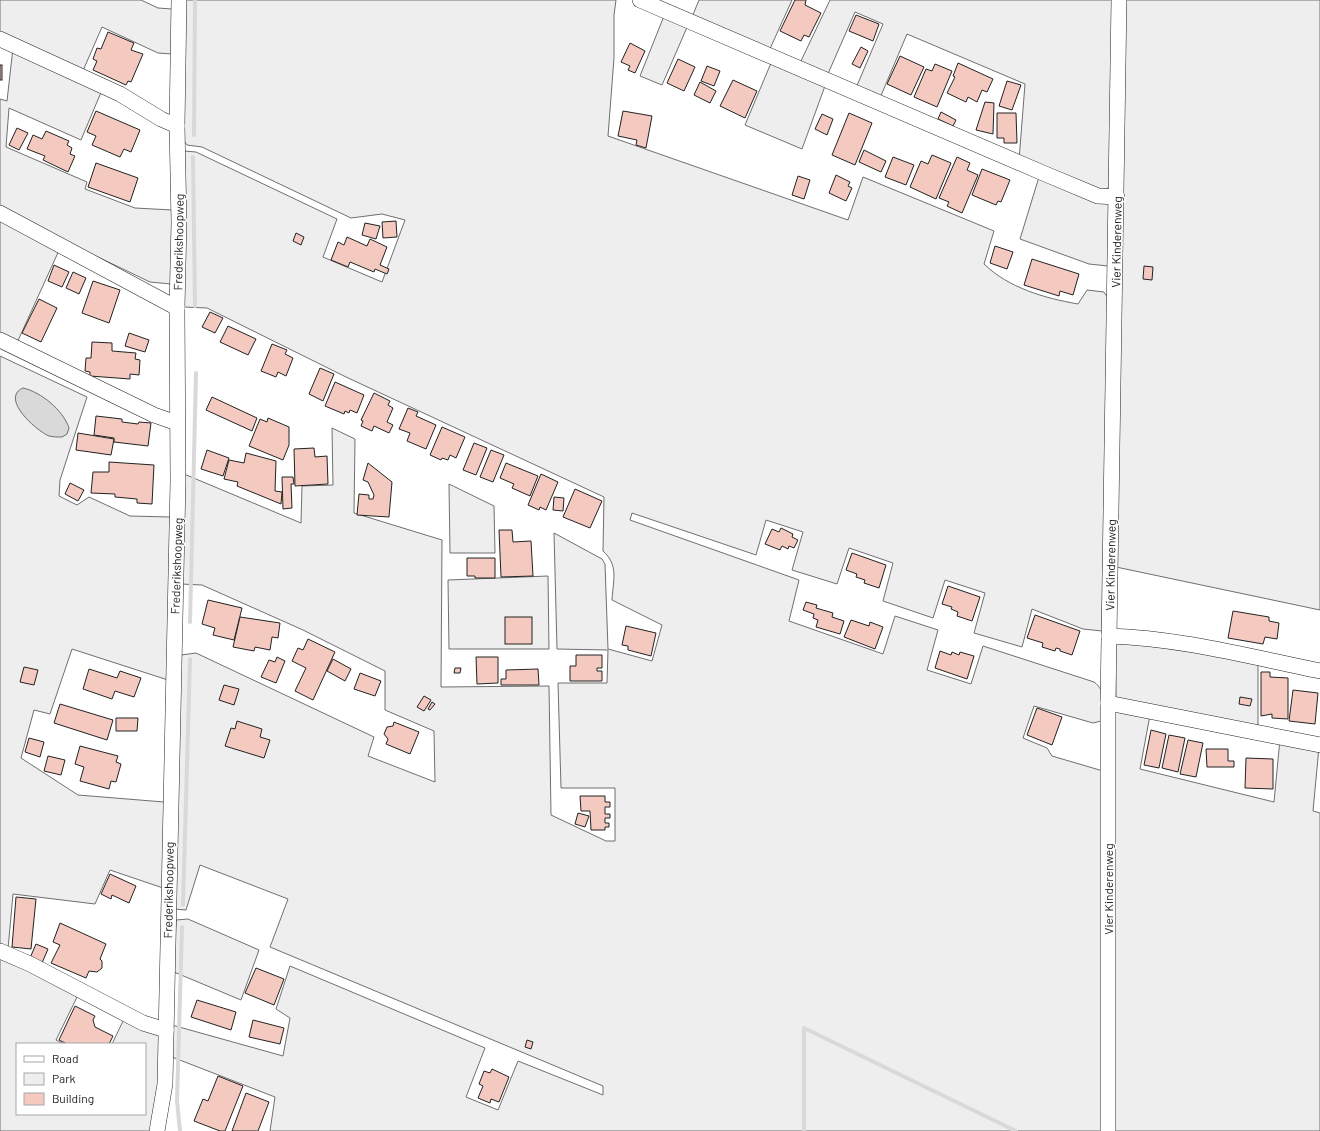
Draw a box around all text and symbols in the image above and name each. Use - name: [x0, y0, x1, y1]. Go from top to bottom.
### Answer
- street label: Frederikshoopweg: [170, 194, 186, 290]
- street label: Vier Kinderenweg: [1108, 196, 1124, 288]
- street label: Frederikshoopweg: [167, 517, 185, 615]
- street label: Vier Kinderenweg: [1102, 519, 1118, 611]
- street label: Frederikshoopweg: [160, 842, 176, 938]
- street label: Vier Kinderenweg: [1101, 843, 1115, 935]
- legend: [16, 1043, 146, 1115]
- text: Road: [52, 1051, 79, 1065]
- text: Park: [52, 1071, 76, 1085]
- text: Building: [52, 1091, 94, 1105]

